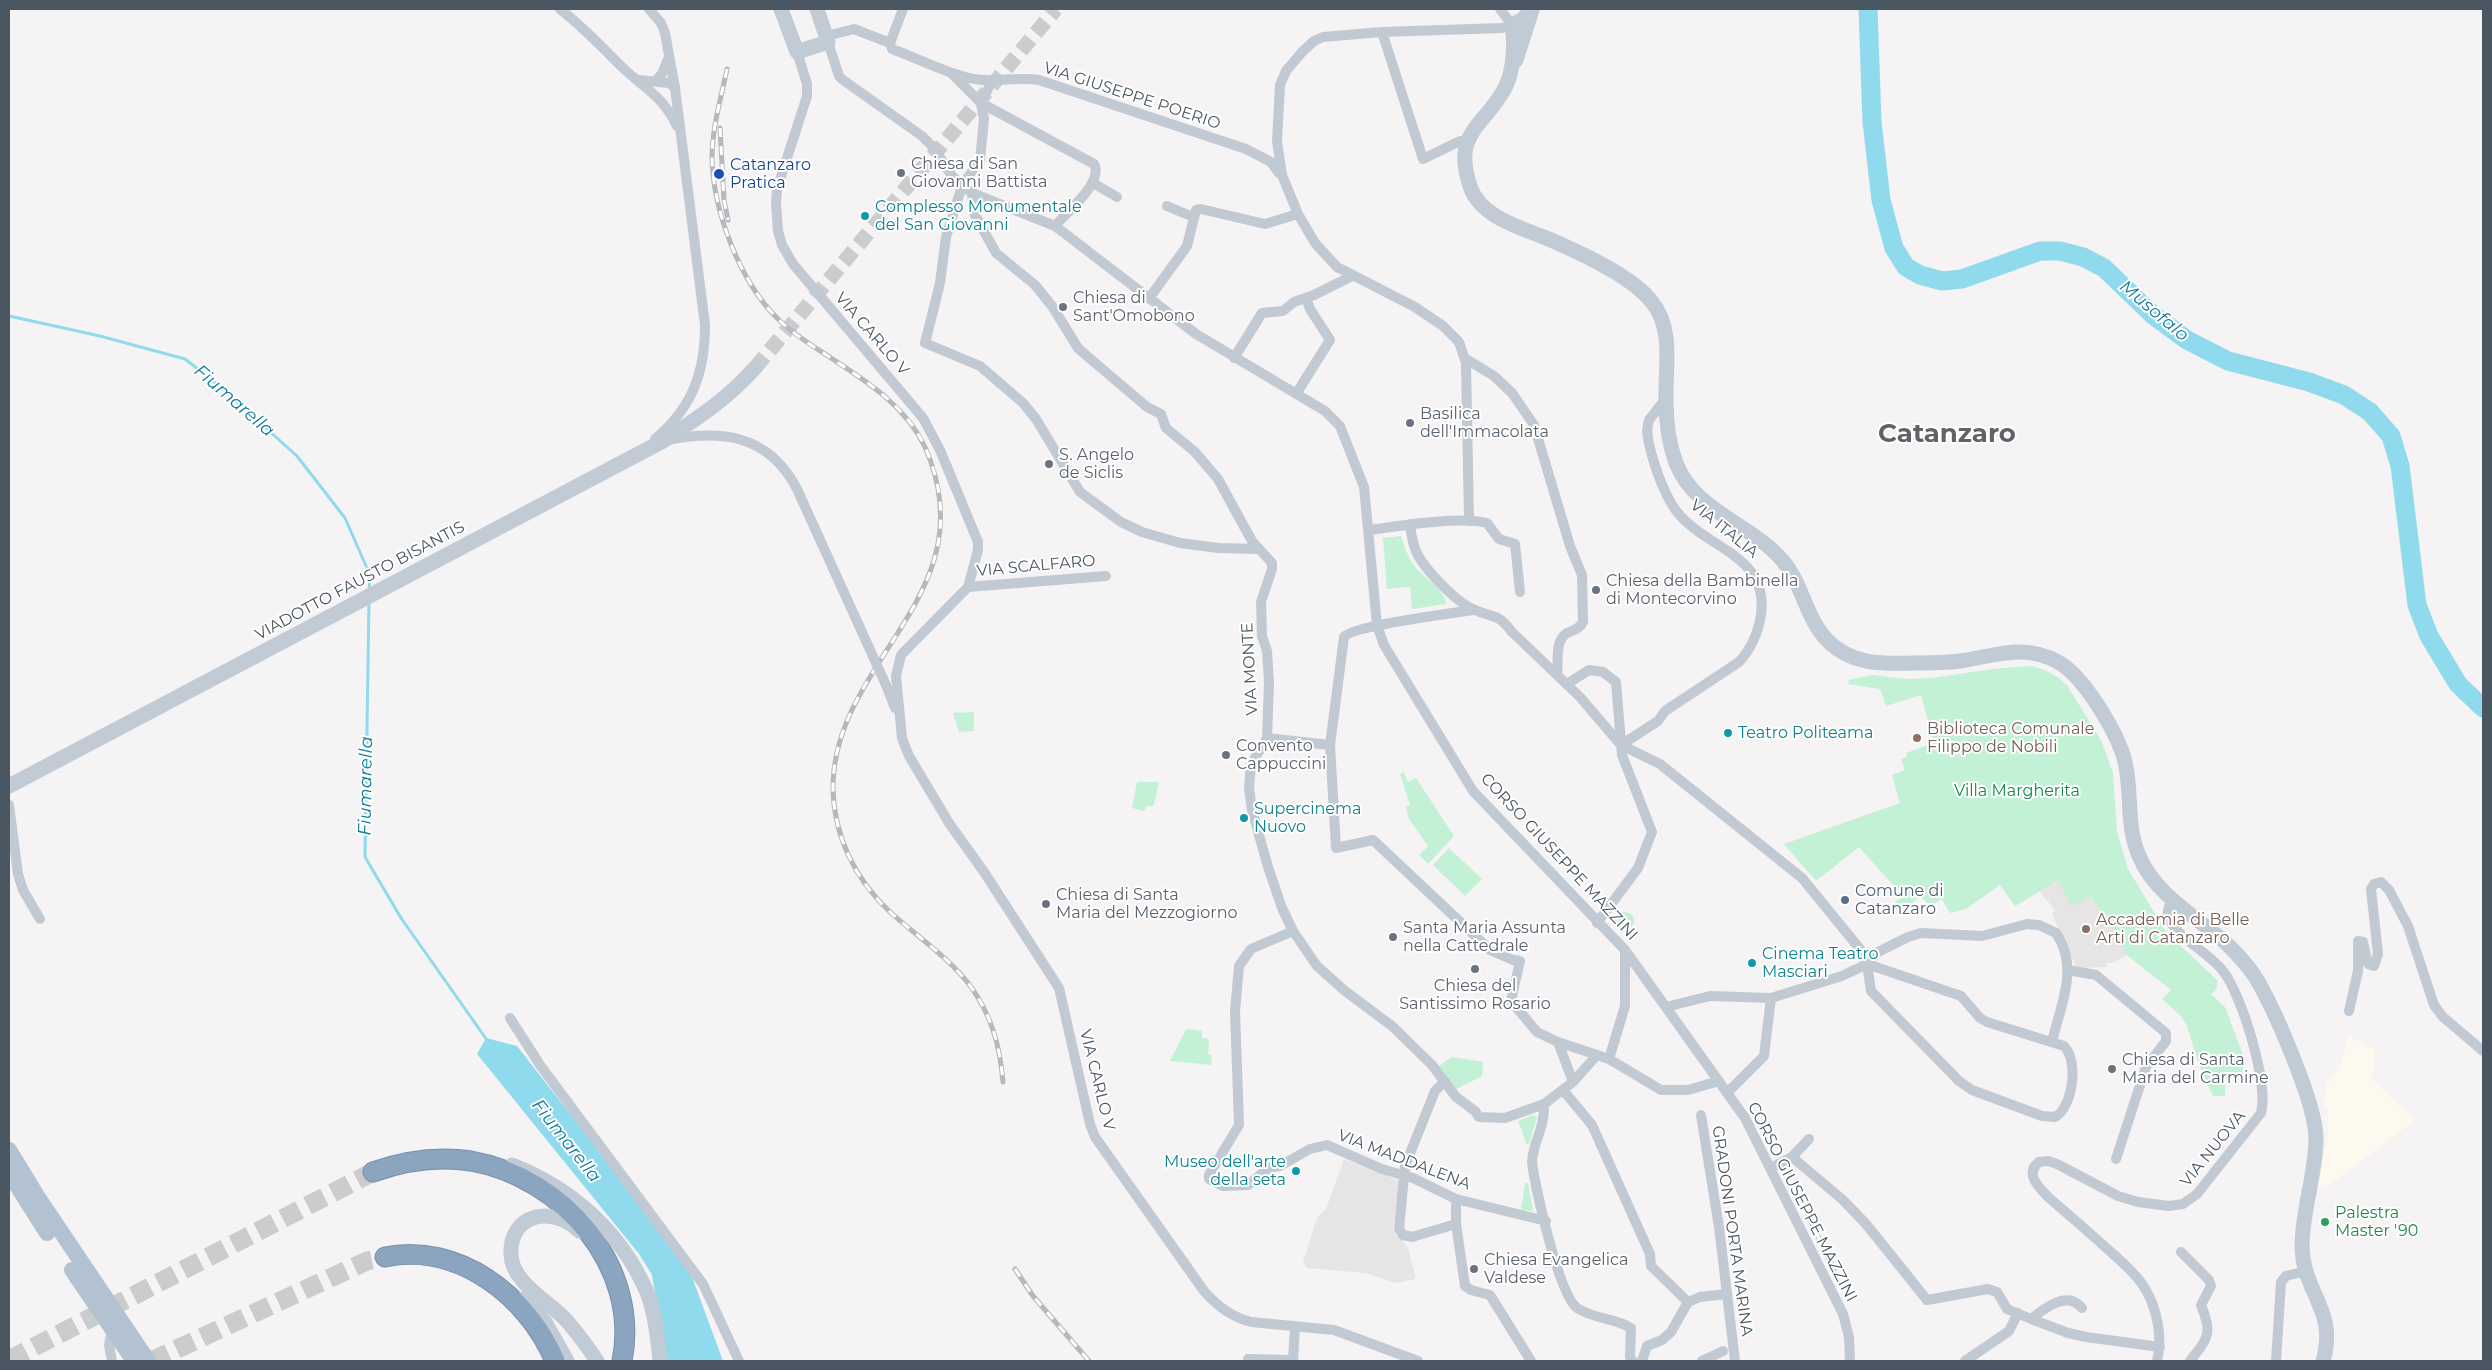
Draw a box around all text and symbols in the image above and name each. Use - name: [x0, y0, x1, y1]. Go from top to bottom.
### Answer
- street label: VIA GIUSEPPE POERIO: [1041, 58, 1223, 134]
- place label: Chiesa di San Giovanni Battista: [911, 154, 1047, 192]
- place label: Catanzaro Pratica: [730, 155, 811, 193]
- marker: Catanzaro Pratica: [712, 167, 726, 181]
- marker: Chiesa di San Giovanni Battista: [895, 167, 907, 179]
- place label: Complesso Monumentale del San Giovanni: [875, 197, 1082, 235]
- marker: Complesso Monumentale del San Giovanni: [859, 210, 871, 222]
- water label: Musofalo: [2115, 276, 2193, 346]
- place label: Chiesa di Sant'Omobono: [1073, 288, 1195, 326]
- street label: VIA CARLO V: [831, 289, 913, 379]
- marker: Chiesa di Sant'Omobono: [1057, 301, 1069, 313]
- water label: Fiumarella: [189, 360, 279, 442]
- place label: Basilica dell'Immacolata: [1420, 404, 1549, 442]
- marker: Basilica dell'Immacolata: [1404, 417, 1416, 429]
- district label: Catanzaro: [1878, 418, 2016, 450]
- place label: S. Angelo de Siclis: [1059, 445, 1134, 483]
- marker: S. Angelo de Siclis: [1043, 458, 1055, 470]
- street label: VIA ITALIA: [1686, 496, 1762, 562]
- street label: VIADOTTO FAUSTO BISANTIS: [252, 517, 468, 645]
- street label: VIA SCALFARO: [976, 551, 1096, 581]
- place label: Chiesa della Bambinella di Montecorvino: [1606, 571, 1798, 609]
- marker: Chiesa della Bambinella di Montecorvino: [1590, 584, 1602, 596]
- street label: VIA MONTE: [1238, 622, 1262, 716]
- place label: Biblioteca Comunale Filippo de Nobili: [1927, 719, 2094, 757]
- place label: Teatro Politeama: [1738, 723, 1873, 743]
- marker: Teatro Politeama: [1722, 727, 1734, 739]
- marker: Biblioteca Comunale Filippo de Nobili: [1911, 732, 1923, 744]
- water label: Fiumarella: [354, 736, 378, 836]
- place label: Convento Cappuccini: [1236, 736, 1326, 774]
- marker: Convento Cappuccini: [1220, 749, 1232, 761]
- street label: CORSO GIUSEPPE MAZZINI: [1476, 769, 1642, 945]
- park label: Villa Margherita: [1954, 781, 2080, 801]
- place label: Supercinema Nuovo: [1254, 799, 1361, 837]
- marker: Supercinema Nuovo: [1238, 812, 1250, 824]
- place label: Comune di Catanzaro: [1855, 881, 1944, 919]
- place label: Chiesa di Santa Maria del Mezzogiorno: [1056, 885, 1237, 923]
- marker: Comune di Catanzaro: [1839, 894, 1851, 906]
- marker: Chiesa di Santa Maria del Mezzogiorno: [1040, 898, 1052, 910]
- place label: Accademia di Belle Arti di Catanzaro: [2096, 910, 2249, 948]
- place label: Santa Maria Assunta nella Cattedrale: [1403, 918, 1566, 956]
- marker: Accademia di Belle Arti di Catanzaro: [2080, 923, 2092, 935]
- marker: Santa Maria Assunta nella Cattedrale: [1387, 931, 1399, 943]
- place label: Cinema Teatro Masciari: [1762, 944, 1879, 982]
- marker: Cinema Teatro Masciari: [1746, 957, 1758, 969]
- marker: Chiesa del Santissimo Rosario: [1469, 963, 1481, 975]
- place label: Chiesa del Santissimo Rosario: [1399, 976, 1551, 1014]
- street label: VIA CARLO V: [1075, 1027, 1119, 1133]
- place label: Chiesa di Santa Maria del Carmine: [2122, 1050, 2269, 1088]
- marker: Chiesa di Santa Maria del Carmine: [2106, 1063, 2118, 1075]
- water label: Fiumarella: [527, 1095, 605, 1187]
- street label: CORSO GIUSEPPE MAZZINI: [1743, 1099, 1861, 1305]
- street label: VIA NUOVA: [2177, 1107, 2249, 1191]
- street label: GRADONI PORTA MARINA: [1708, 1125, 1756, 1337]
- street label: VIA MADDALENA: [1335, 1126, 1473, 1194]
- place label: Museo dell'arte della seta: [1164, 1152, 1286, 1190]
- marker: Museo dell'arte della seta: [1290, 1165, 1302, 1177]
- place label: Palestra Master '90: [2335, 1203, 2418, 1241]
- marker: Palestra Master '90: [2319, 1216, 2331, 1228]
- place label: Chiesa Evangelica Valdese: [1484, 1250, 1628, 1288]
- marker: Chiesa Evangelica Valdese: [1468, 1263, 1480, 1275]

